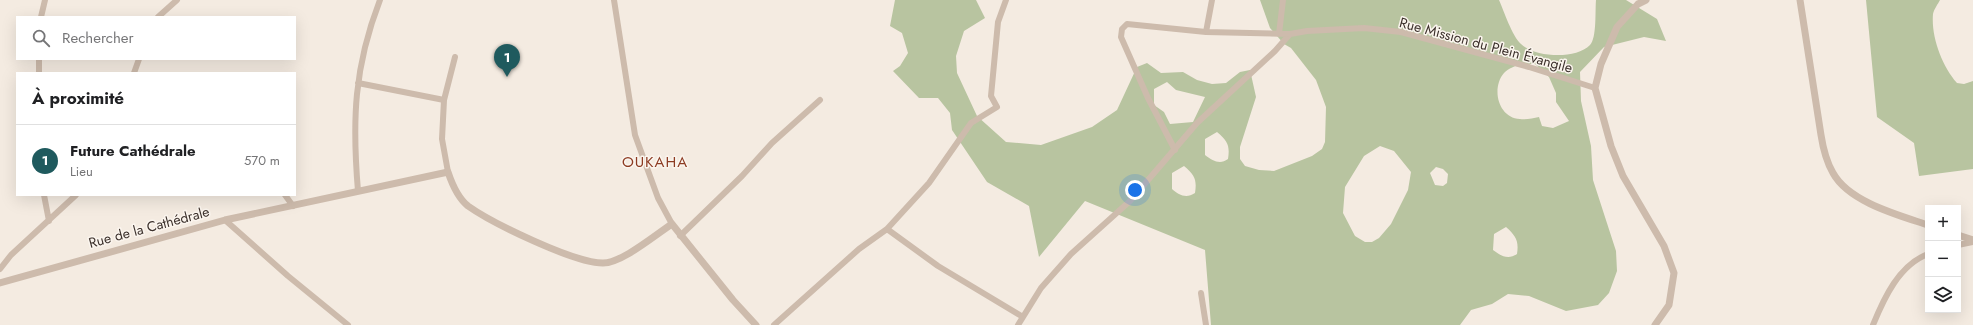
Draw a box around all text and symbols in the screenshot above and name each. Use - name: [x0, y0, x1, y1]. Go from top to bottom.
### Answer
- street label: Rue Mission du Plein Évangile: [1397, 12, 1575, 78]
- search box: [16, 16, 296, 60]
- icon: search: [30, 27, 52, 49]
- text: Rechercher: [62, 27, 134, 49]
- pin: 1: [494, 44, 520, 77]
- text: À proximité: [32, 86, 124, 110]
- text: Future Cathédrale: [70, 140, 196, 162]
- text: 1: [42, 151, 48, 170]
- text: 570 m: [244, 151, 280, 170]
- district label: OUKAHA: [622, 151, 688, 173]
- text: Lieu: [70, 162, 93, 181]
- your location: [1125, 180, 1145, 200]
- street label: Rue de la Cathédrale: [86, 201, 212, 253]
- map controls: [1925, 205, 1961, 313]
- button: +: [1925, 205, 1961, 241]
- button: −: [1925, 241, 1961, 277]
- button: layers: [1925, 277, 1961, 313]

